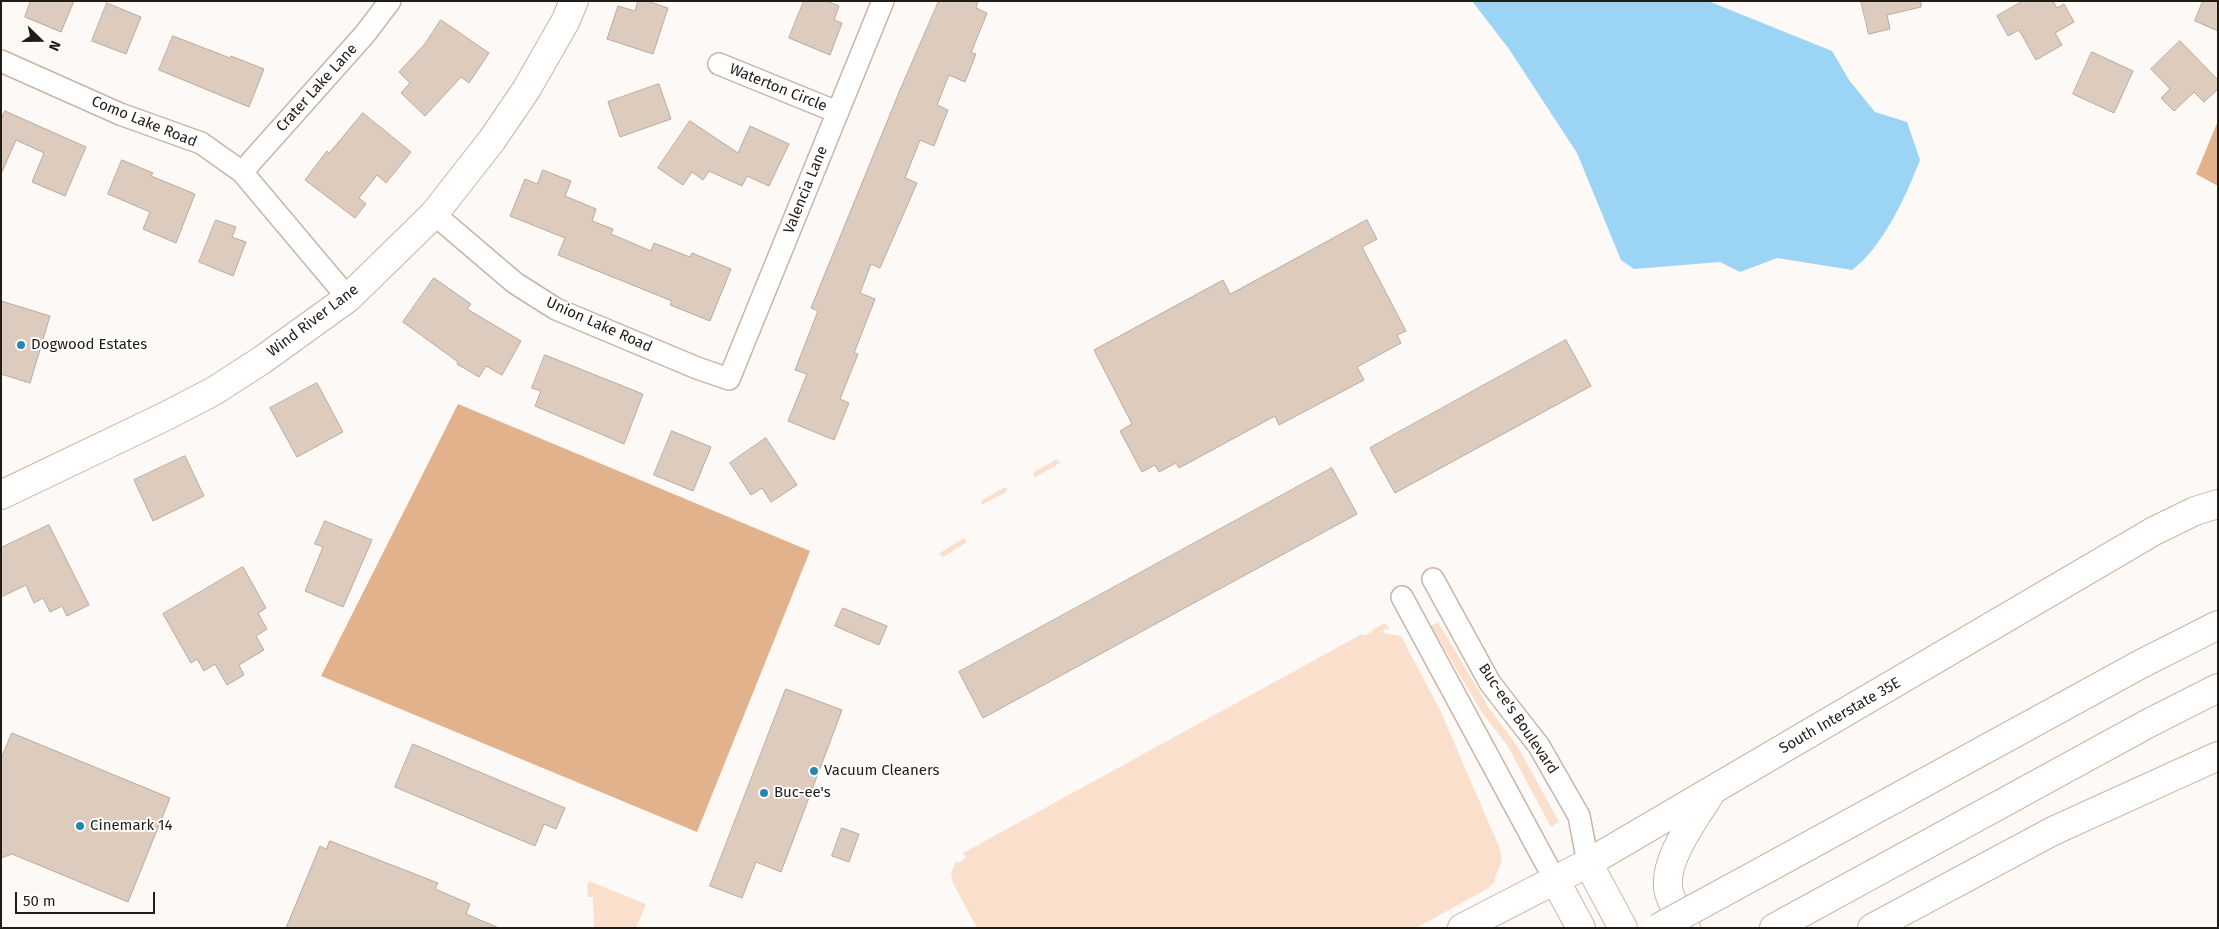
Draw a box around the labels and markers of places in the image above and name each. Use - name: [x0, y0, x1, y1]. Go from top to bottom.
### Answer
- place label: Dogwood Estates: [31, 336, 147, 354]
- marker: Dogwood Estates: [15, 339, 27, 351]
- place label: Vacuum Cleaners: [824, 762, 939, 780]
- marker: Vacuum Cleaners: [808, 765, 820, 777]
- place label: Buc-ee's: [774, 784, 831, 802]
- marker: Buc-ee's: [758, 787, 770, 799]
- place label: Cinemark 14: [90, 817, 173, 835]
- marker: Cinemark 14: [74, 820, 86, 832]

